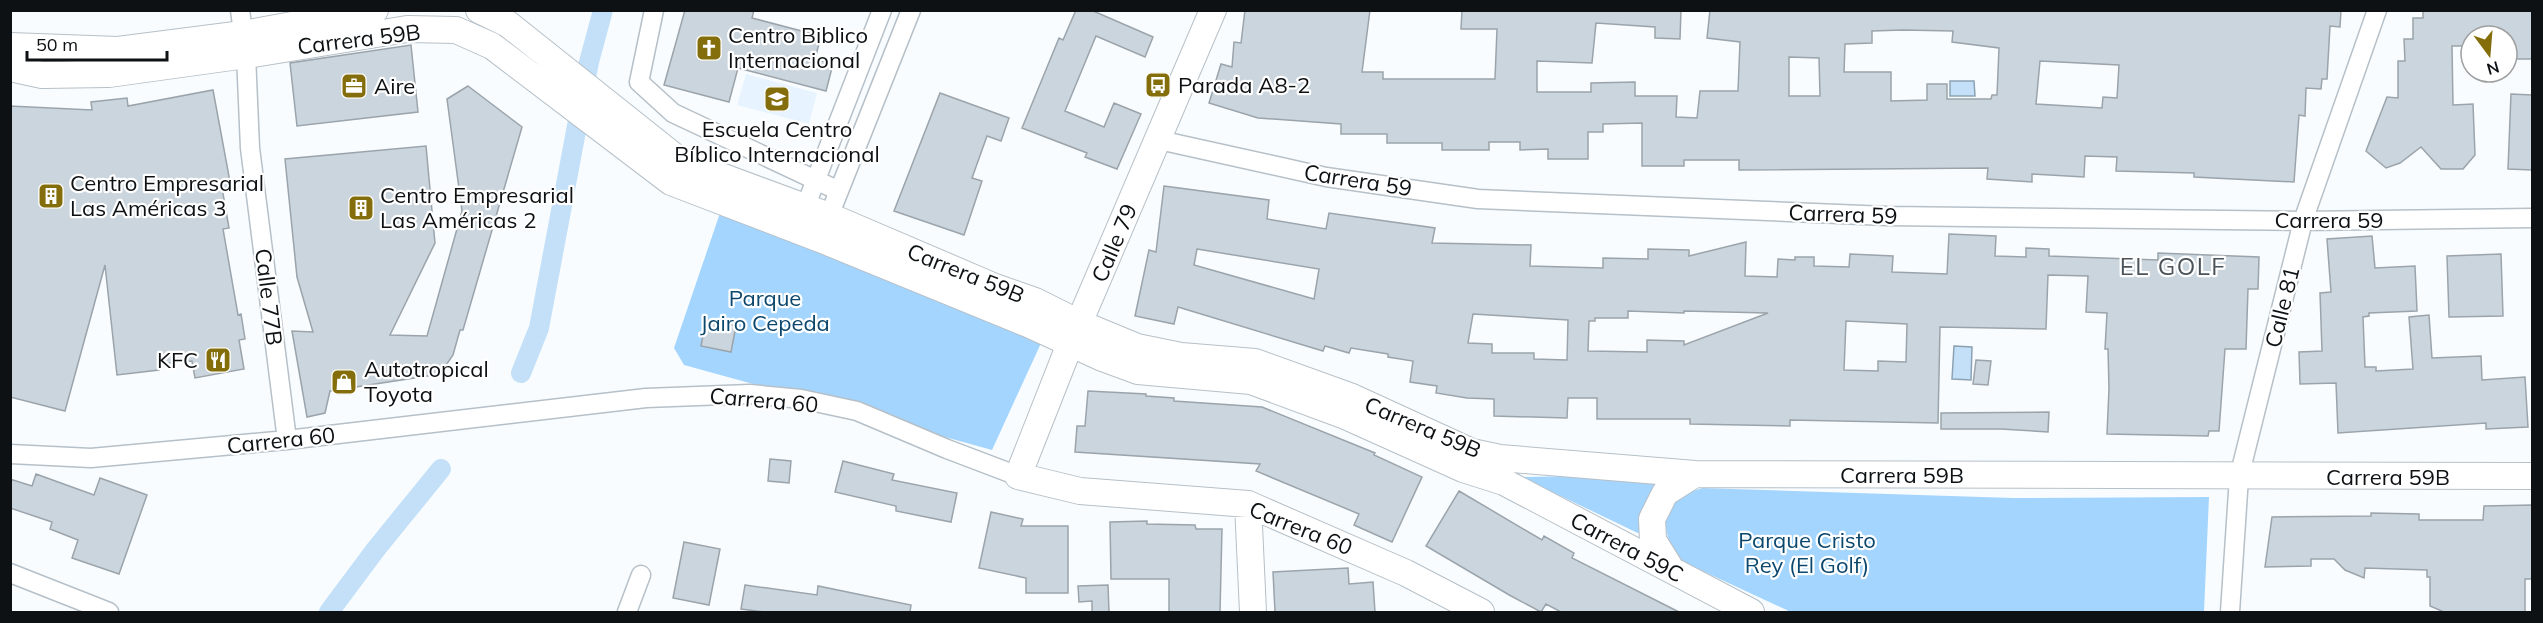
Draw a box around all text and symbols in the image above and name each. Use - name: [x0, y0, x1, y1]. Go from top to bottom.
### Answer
- street label: Carrera 59B: [296, 18, 422, 60]
- place label: Centro Biblico Internacional: [728, 21, 868, 74]
- scale bar: [27, 24, 166, 62]
- north arrow: [2459, 24, 2519, 84]
- text: 50 m: [36, 33, 78, 56]
- church icon: Centro Biblico Internacional: [694, 33, 724, 63]
- text: N: [2485, 57, 2502, 80]
- bus stop icon: Parada A8-2: [1143, 70, 1173, 100]
- office icon: Aire: [339, 71, 369, 101]
- place label: Parada A8-2: [1178, 71, 1310, 99]
- place label: Aire: [374, 72, 415, 100]
- school or university icon: Escuela Centro Bíblico Internacional: [762, 84, 792, 114]
- place label: Escuela Centro Bíblico Internacional: [674, 115, 880, 168]
- street label: Carrera 59: [1302, 158, 1414, 202]
- place label: Centro Empresarial Las Américas 3: [70, 169, 264, 222]
- building icon: Centro Empresarial Las Américas 3: [36, 181, 66, 211]
- place label: Centro Empresarial Las Américas 2: [380, 181, 574, 234]
- building icon: Centro Empresarial Las Américas 2: [346, 193, 376, 223]
- street label: Carrera 59: [1788, 198, 1898, 230]
- street label: Calle 79: [1085, 200, 1143, 286]
- street label: Carrera 59: [2275, 206, 2383, 234]
- street label: Carrera 59B: [903, 237, 1029, 309]
- street label: Calle 77B: [249, 247, 289, 347]
- district label: EL GOLF: [2120, 251, 2226, 281]
- street label: Calle 81: [2258, 264, 2306, 350]
- park label: Parque Jairo Cepeda: [700, 284, 830, 337]
- restaurant icon: KFC: [203, 345, 233, 375]
- place label: KFC: [157, 346, 198, 374]
- place label: Autotropical Toyota: [364, 355, 489, 408]
- shop icon: Autotropical Toyota: [329, 367, 359, 397]
- street label: Carrera 60: [709, 381, 819, 419]
- street label: Carrera 59B: [1361, 390, 1485, 464]
- street label: Carrera 60: [225, 420, 337, 460]
- street label: Carrera 59B: [1840, 461, 1964, 489]
- street label: Carrera 59B: [2326, 463, 2450, 491]
- street label: Carrera 60: [1245, 495, 1357, 561]
- street label: Carrera 59C: [1566, 506, 1688, 588]
- park label: Parque Cristo Rey (El Golf): [1738, 526, 1876, 579]

